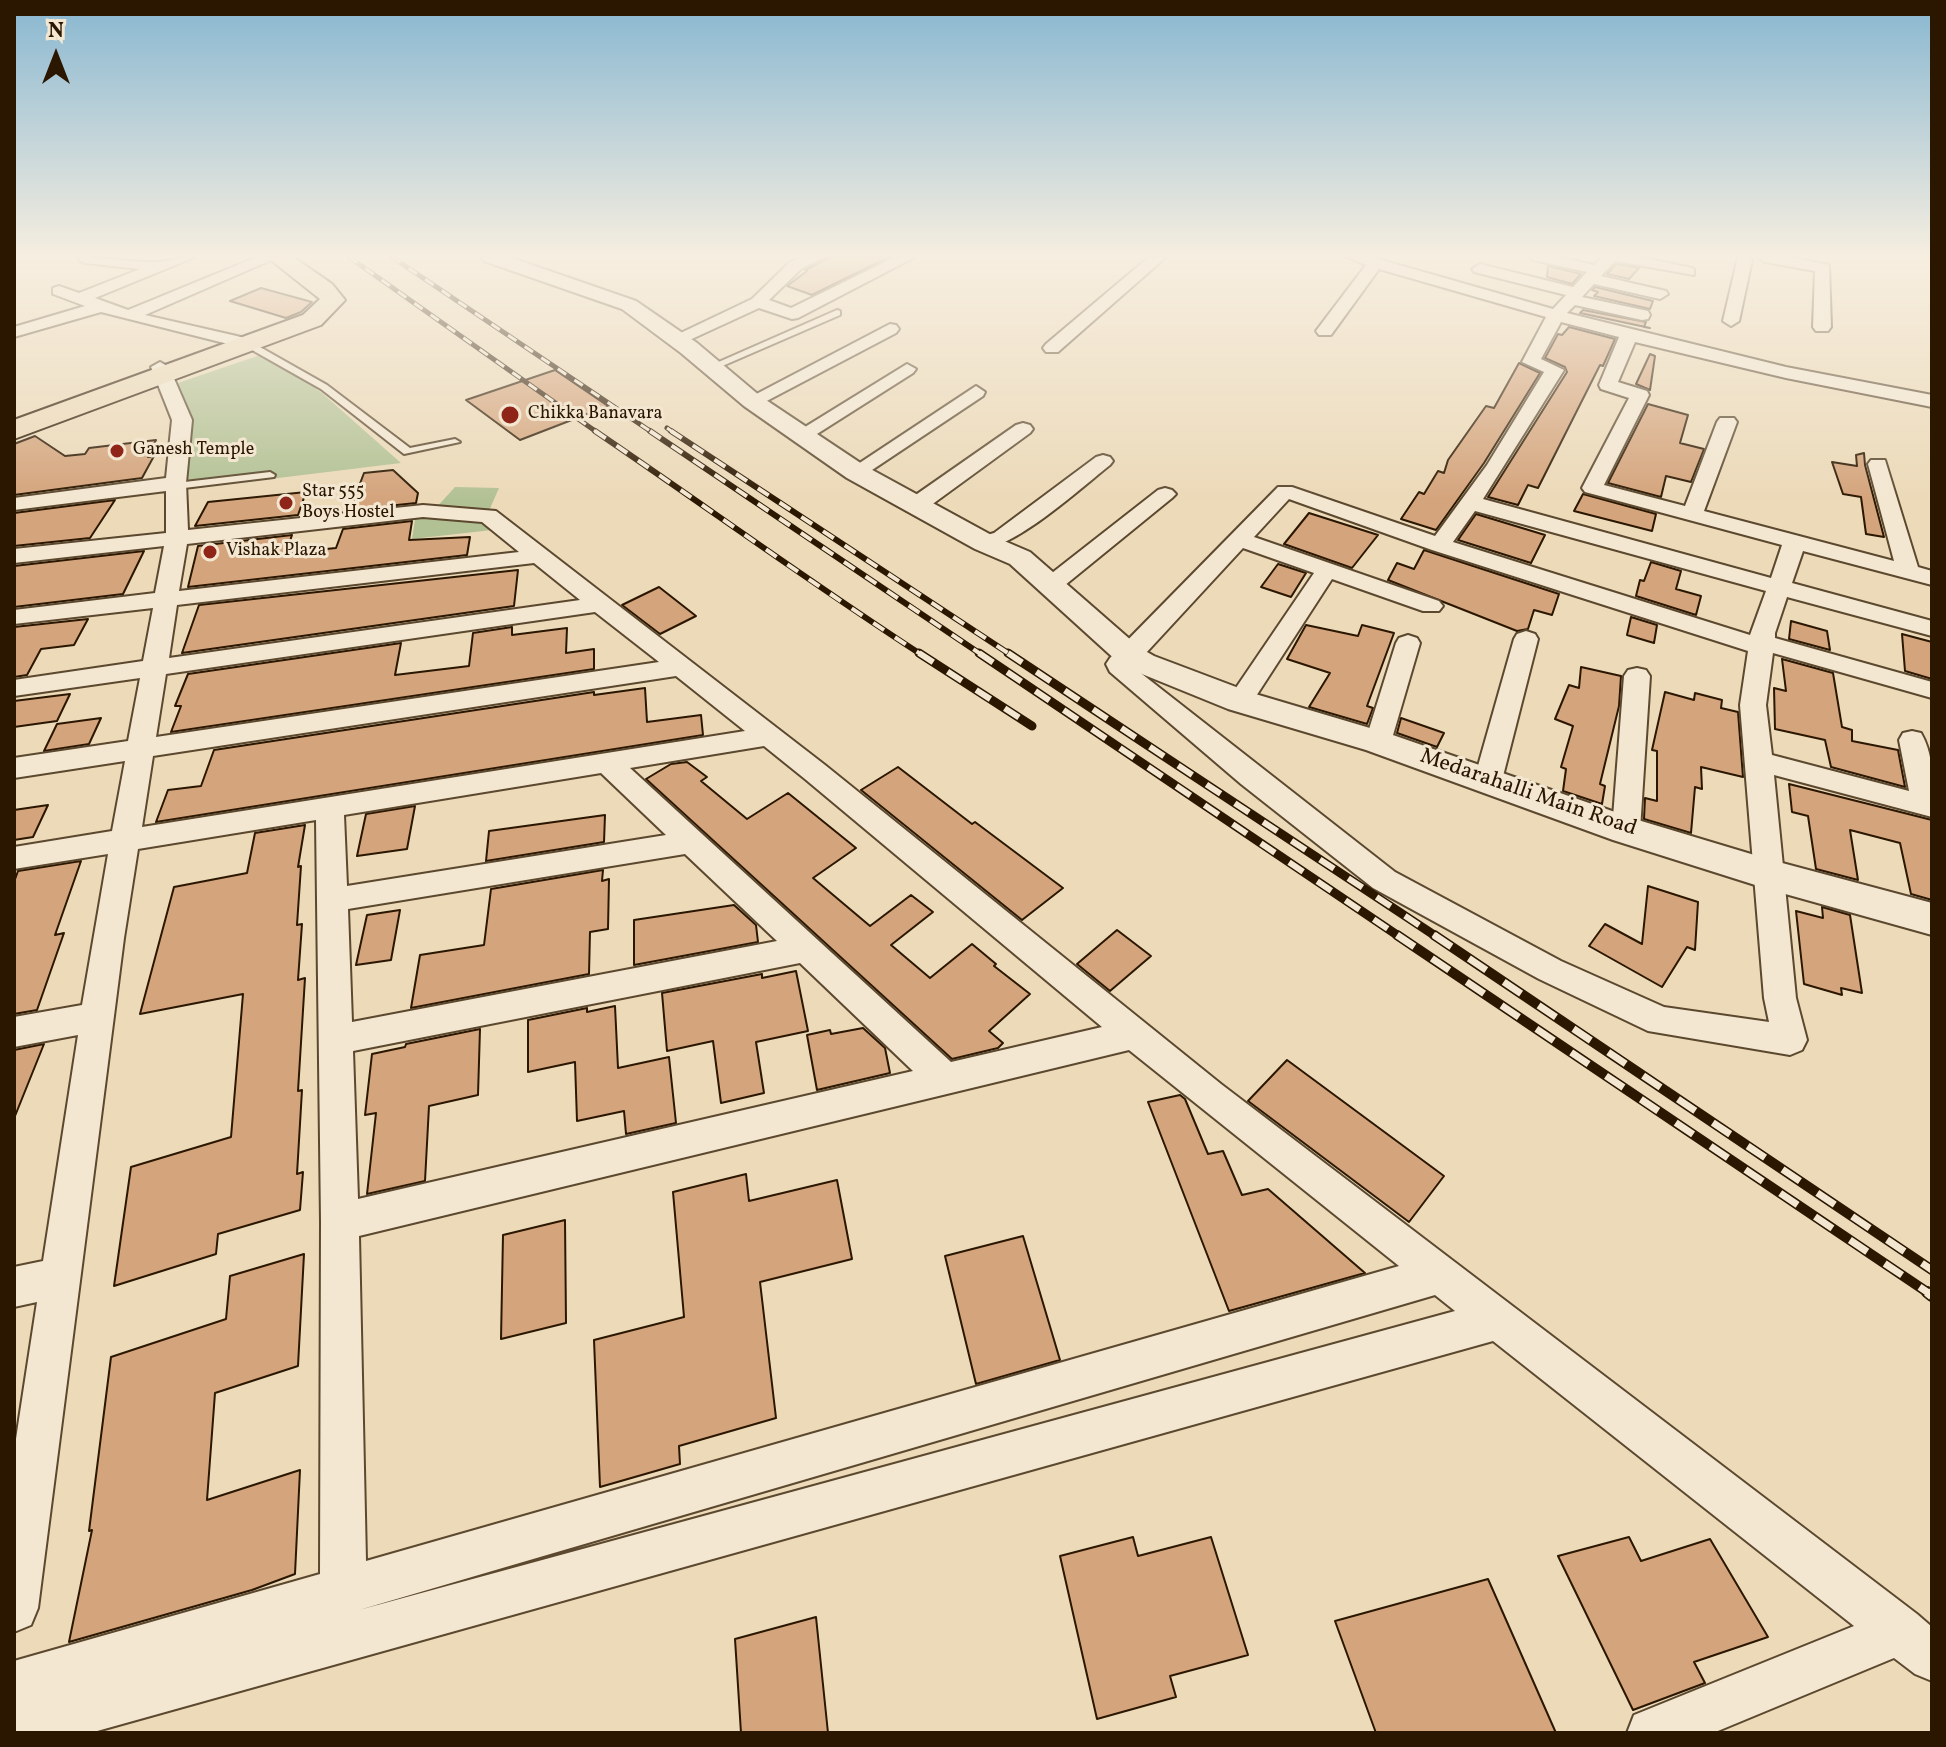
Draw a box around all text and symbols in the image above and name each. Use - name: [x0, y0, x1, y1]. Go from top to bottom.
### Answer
- north arrow: [16, 16, 96, 96]
- text: N: [48, 16, 64, 47]
- marker: Chikka Banavara: [499, 404, 521, 426]
- place label: Chikka Banavara: [528, 404, 662, 426]
- place label: Ganesh Temple: [133, 440, 254, 462]
- marker: Ganesh Temple: [108, 442, 126, 460]
- place label: Star 555 Boys Hostel: [302, 482, 395, 524]
- marker: Star 555 Boys Hostel: [277, 494, 295, 512]
- place label: Vishak Plaza: [226, 541, 326, 563]
- marker: Vishak Plaza: [201, 543, 219, 561]
- street label: Medarahalli Main Road: [1416, 744, 1640, 844]

